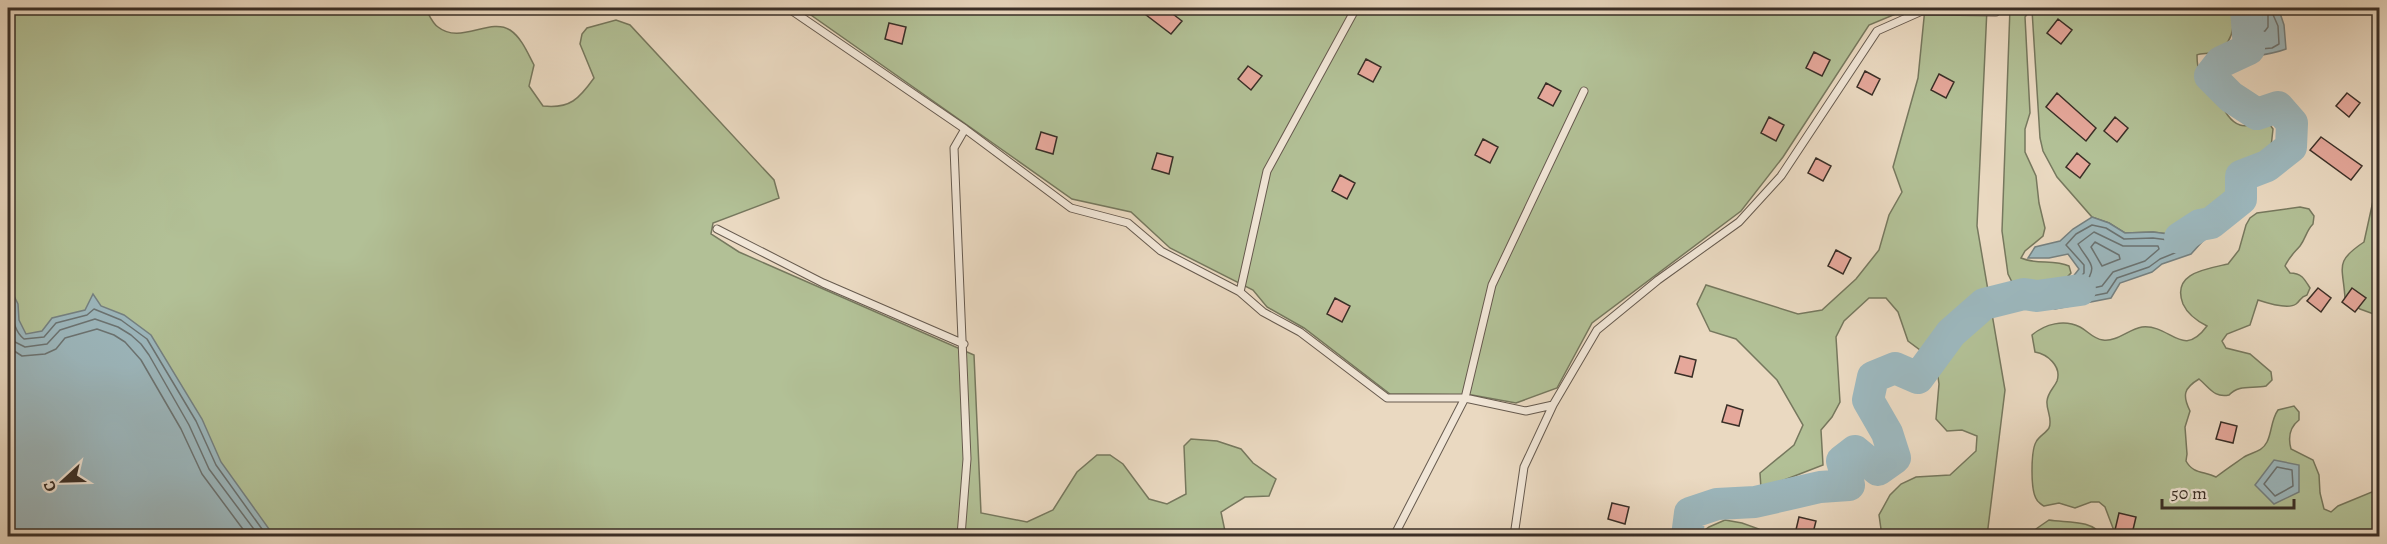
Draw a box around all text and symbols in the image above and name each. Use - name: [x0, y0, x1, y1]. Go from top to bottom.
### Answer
- north arrow: [33, 451, 93, 511]
- scale bar: [2162, 472, 2294, 510]
- text: С: [38, 477, 62, 495]
- text: 50 m: [2171, 481, 2207, 505]

